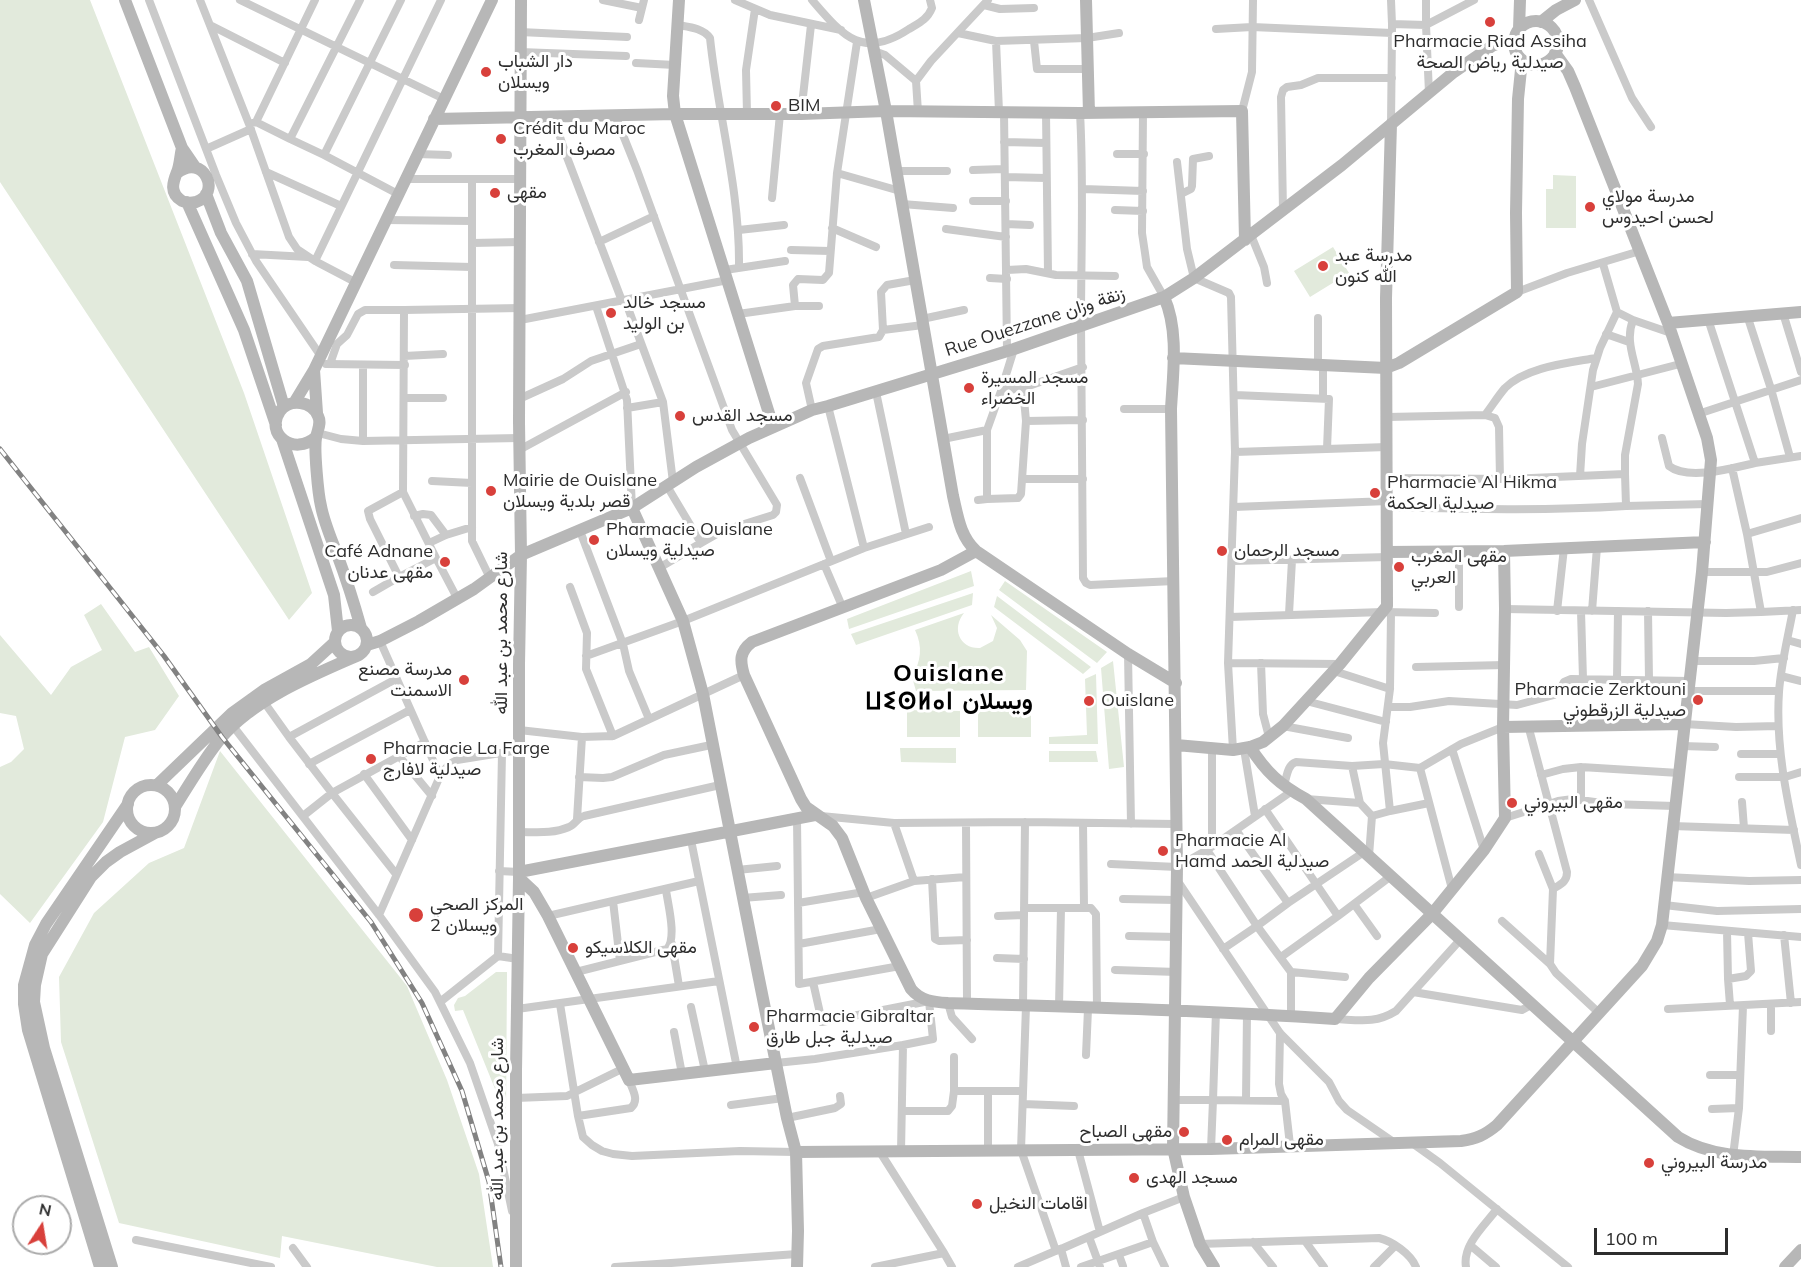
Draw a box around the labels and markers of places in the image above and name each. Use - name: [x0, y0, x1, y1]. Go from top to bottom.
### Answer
- marker: Pharmacie Riad Assiha صيدلية رياض الصحة: [1483, 15, 1497, 29]
- place label: Pharmacie Riad Assiha صيدلية رياض الصحة: [1393, 31, 1587, 74]
- place label: دار الشباب ويسلان: [498, 51, 573, 94]
- marker: دار الشباب ويسلان: [479, 65, 493, 79]
- place label: BIM: [788, 95, 820, 117]
- marker: BIM: [769, 99, 783, 113]
- place label: Crédit du Maroc مصرف المغرب: [513, 118, 645, 160]
- marker: Crédit du Maroc مصرف المغرب: [494, 132, 508, 146]
- place label: مقهى: [507, 182, 547, 204]
- marker: مقهى: [488, 186, 502, 200]
- place label: مدرسة مولاي لحسن احيدوس: [1602, 186, 1714, 228]
- marker: مدرسة مولاي لحسن احيدوس: [1583, 200, 1597, 214]
- place label: مدرسة عبد الله كنون: [1335, 245, 1412, 288]
- marker: مدرسة عبد الله كنون: [1316, 259, 1330, 273]
- place label: مسجد خالد بن الوليد: [623, 292, 706, 334]
- marker: مسجد خالد بن الوليد: [604, 306, 618, 320]
- place label: مسجد المسيرة الخضراء: [981, 367, 1088, 410]
- marker: مسجد المسيرة الخضراء: [962, 381, 976, 395]
- place label: مسجد القدس: [692, 405, 792, 427]
- marker: مسجد القدس: [673, 409, 687, 423]
- place label: Mairie de Ouislane قصر بلدية ويسلان: [503, 470, 657, 512]
- place label: Pharmacie Al Hikma صيدلية الحكمة: [1387, 472, 1557, 514]
- marker: Mairie de Ouislane قصر بلدية ويسلان: [484, 484, 498, 498]
- marker: Pharmacie Al Hikma صيدلية الحكمة: [1368, 486, 1382, 500]
- place label: Pharmacie Ouislane صيدلية ويسلان: [606, 519, 773, 562]
- marker: Pharmacie Ouislane صيدلية ويسلان: [587, 533, 601, 547]
- place label: مسجد الرحمان: [1234, 540, 1340, 562]
- place label: Café Adnane مقهى عدنان: [324, 541, 433, 584]
- marker: مسجد الرحمان: [1215, 544, 1229, 558]
- place label: مقهى المغرب العربي: [1411, 546, 1507, 588]
- marker: Café Adnane مقهى عدنان: [438, 555, 452, 569]
- marker: مقهى المغرب العربي: [1392, 560, 1406, 574]
- place label: مدرسة مصنع الاسمنت: [358, 659, 452, 702]
- marker: مدرسة مصنع الاسمنت: [457, 673, 471, 687]
- place label: Pharmacie Zerktouni صيدلية الزرقطوني: [1515, 679, 1686, 722]
- place label: Ouislane: [1101, 690, 1174, 712]
- marker: Pharmacie Zerktouni صيدلية الزرقطوني: [1691, 693, 1705, 707]
- marker: Ouislane: [1082, 694, 1096, 708]
- place label: Pharmacie La Farge صيدلية لافارج: [383, 738, 550, 780]
- marker: Pharmacie La Farge صيدلية لافارج: [364, 752, 378, 766]
- place label: مقهى البيروني: [1524, 792, 1623, 814]
- marker: مقهى البيروني: [1505, 796, 1519, 810]
- place label: Pharmacie Al Hamd صيدلية الحمد: [1175, 830, 1329, 872]
- marker: Pharmacie Al Hamd صيدلية الحمد: [1156, 844, 1170, 858]
- place label: المركز الصحي ويسلان 2: [430, 894, 523, 936]
- marker: المركز الصحي ويسلان 2: [407, 906, 425, 924]
- place label: مقهى الكلاسيكو: [585, 937, 697, 959]
- marker: مقهى الكلاسيكو: [566, 941, 580, 955]
- place label: Pharmacie Gibraltar صيدلية جبل طارق: [766, 1006, 933, 1048]
- marker: Pharmacie Gibraltar صيدلية جبل طارق: [747, 1020, 761, 1034]
- place label: مقهى الصباح: [1080, 1121, 1172, 1143]
- marker: مقهى الصباح: [1177, 1125, 1191, 1139]
- place label: مقهى المرام: [1239, 1129, 1324, 1151]
- marker: مقهى المرام: [1220, 1133, 1234, 1147]
- place label: مدرسة البيروني: [1661, 1152, 1767, 1174]
- marker: مدرسة البيروني: [1642, 1156, 1656, 1170]
- place label: مسجد الهدى: [1146, 1167, 1238, 1189]
- marker: مسجد الهدى: [1127, 1171, 1141, 1185]
- place label: اقامات النخيل: [989, 1193, 1088, 1215]
- marker: اقامات النخيل: [970, 1197, 984, 1211]

